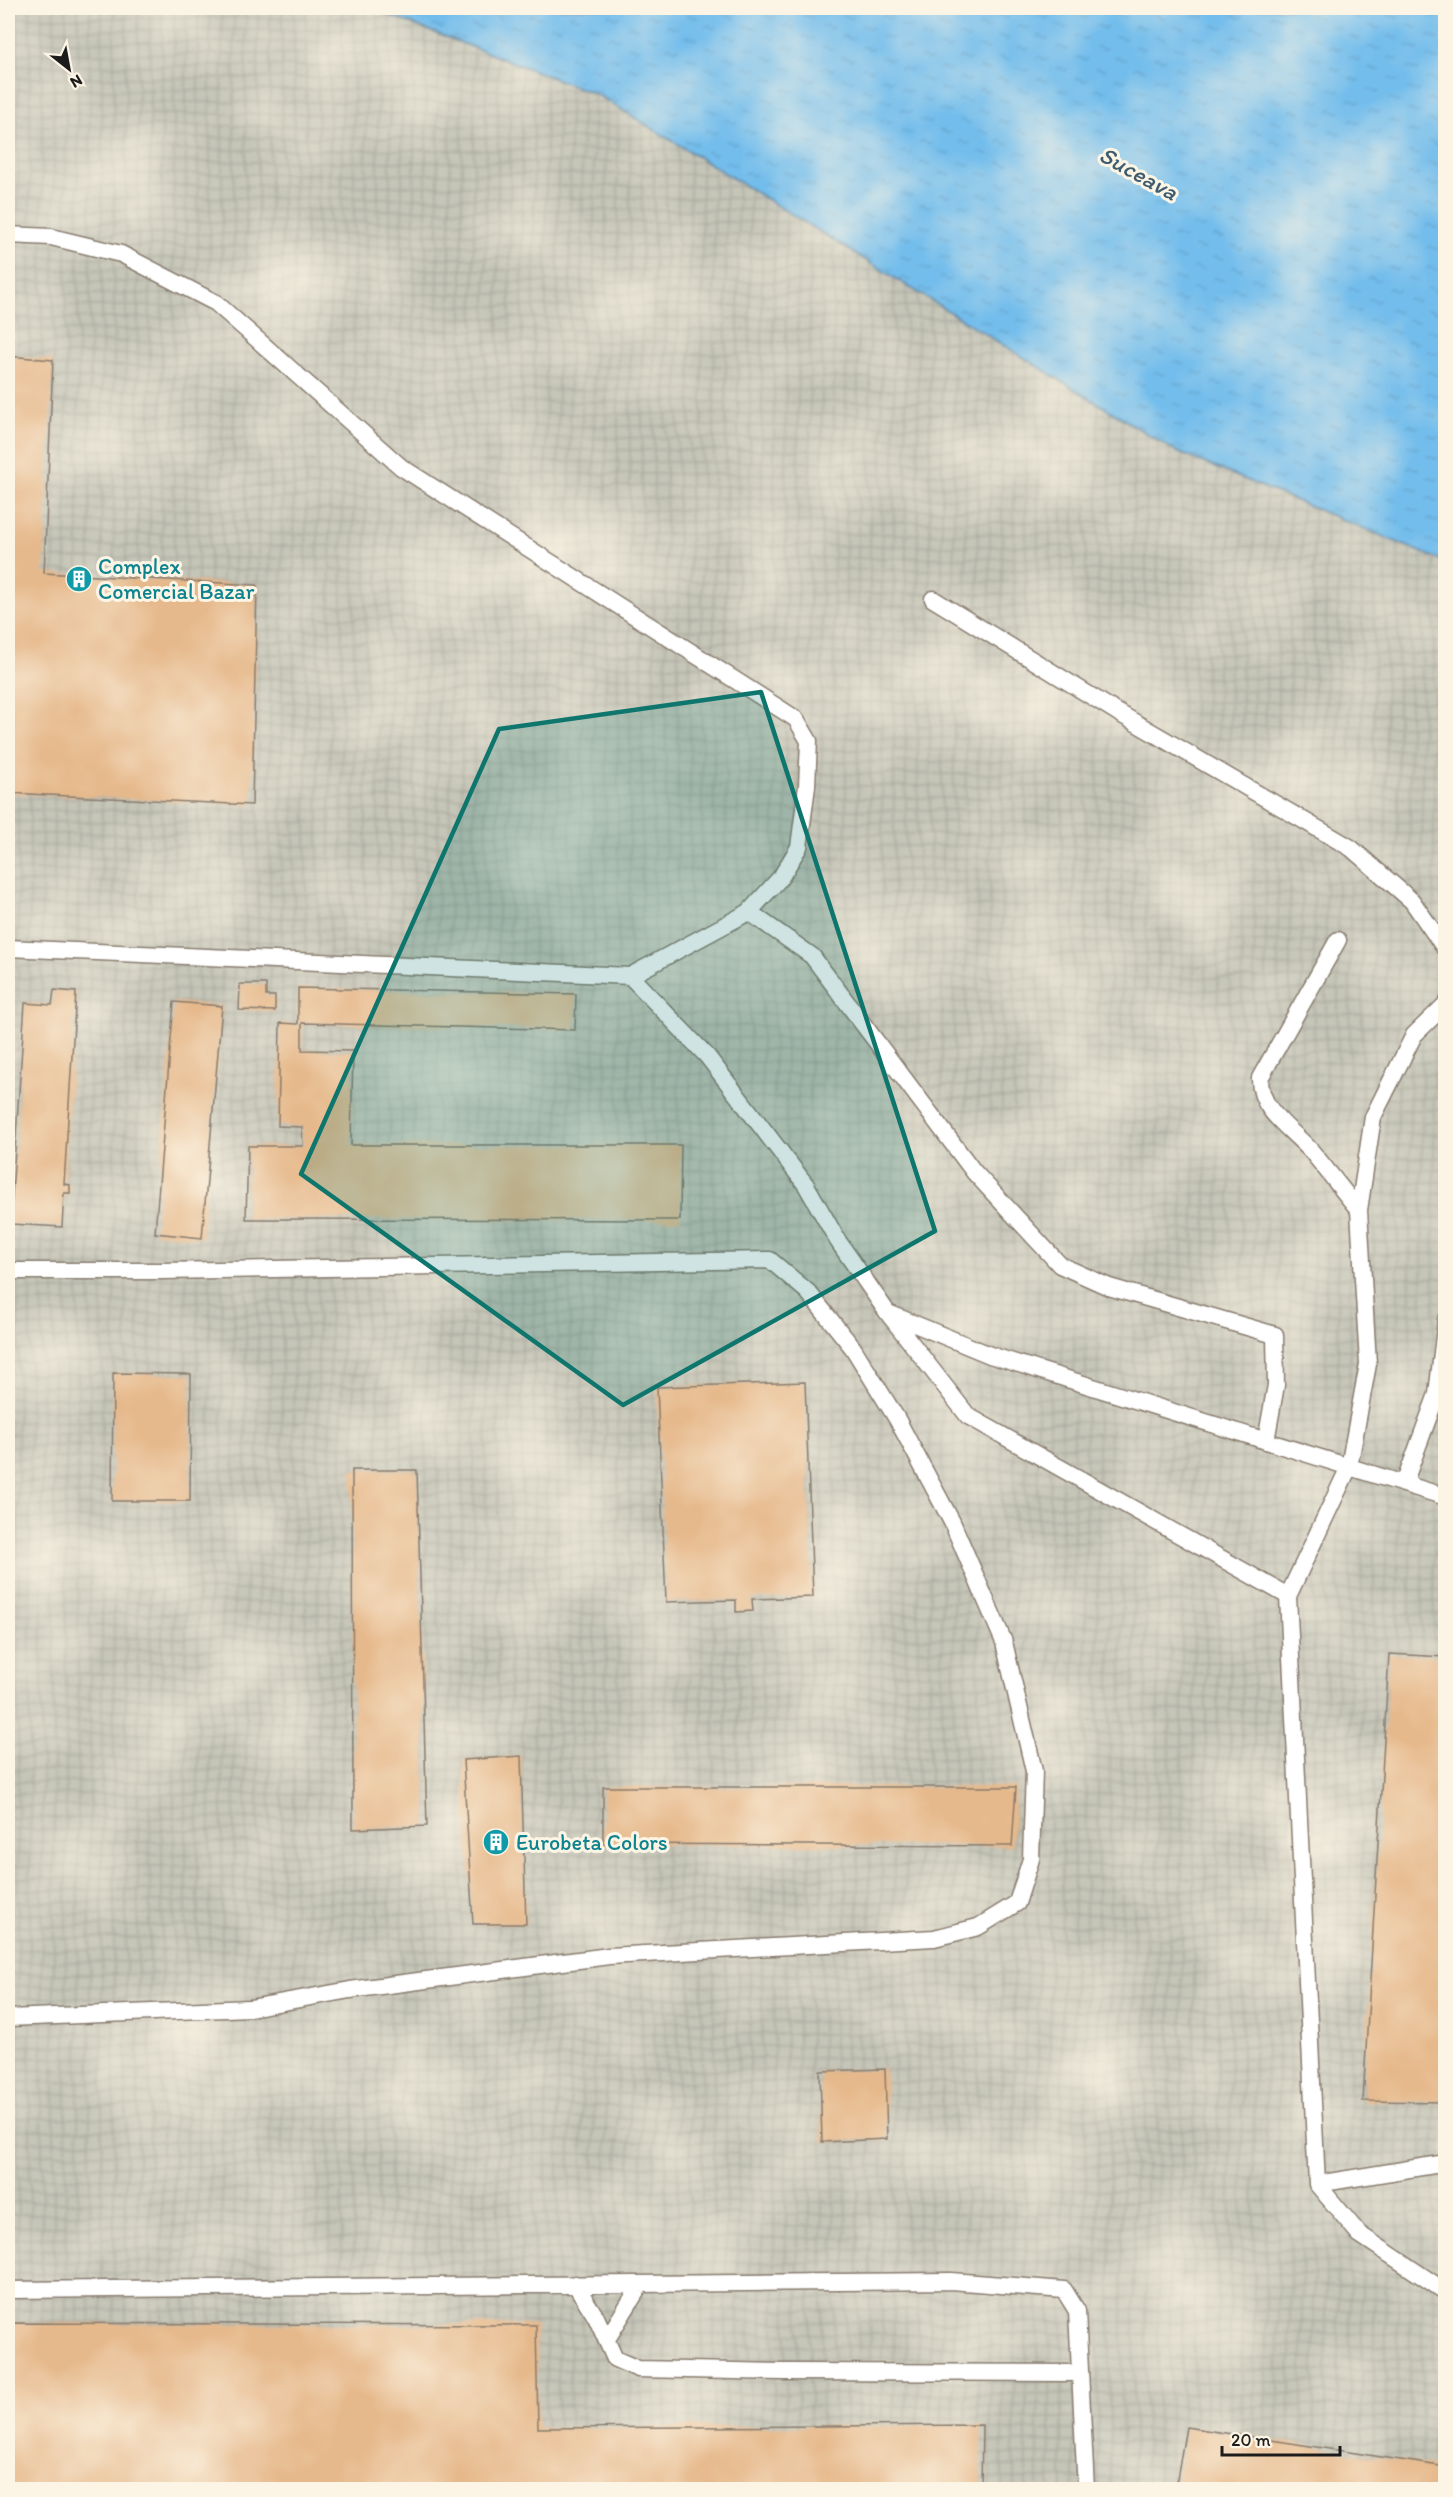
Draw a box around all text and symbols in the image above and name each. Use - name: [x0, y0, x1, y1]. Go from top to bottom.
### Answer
- north arrow: [39, 39, 99, 99]
- text: N: [67, 71, 86, 92]
- water label: Suceava: [1095, 140, 1184, 207]
- place label: Complex Comercial Bazar: [98, 553, 255, 605]
- building icon: Complex Comercial Bazar: [64, 564, 94, 594]
- building icon: Eurobeta Colors: [481, 1827, 511, 1857]
- place label: Eurobeta Colors: [516, 1829, 668, 1856]
- scale bar: [1222, 2419, 1340, 2457]
- text: 20 m: [1231, 2429, 1271, 2451]

